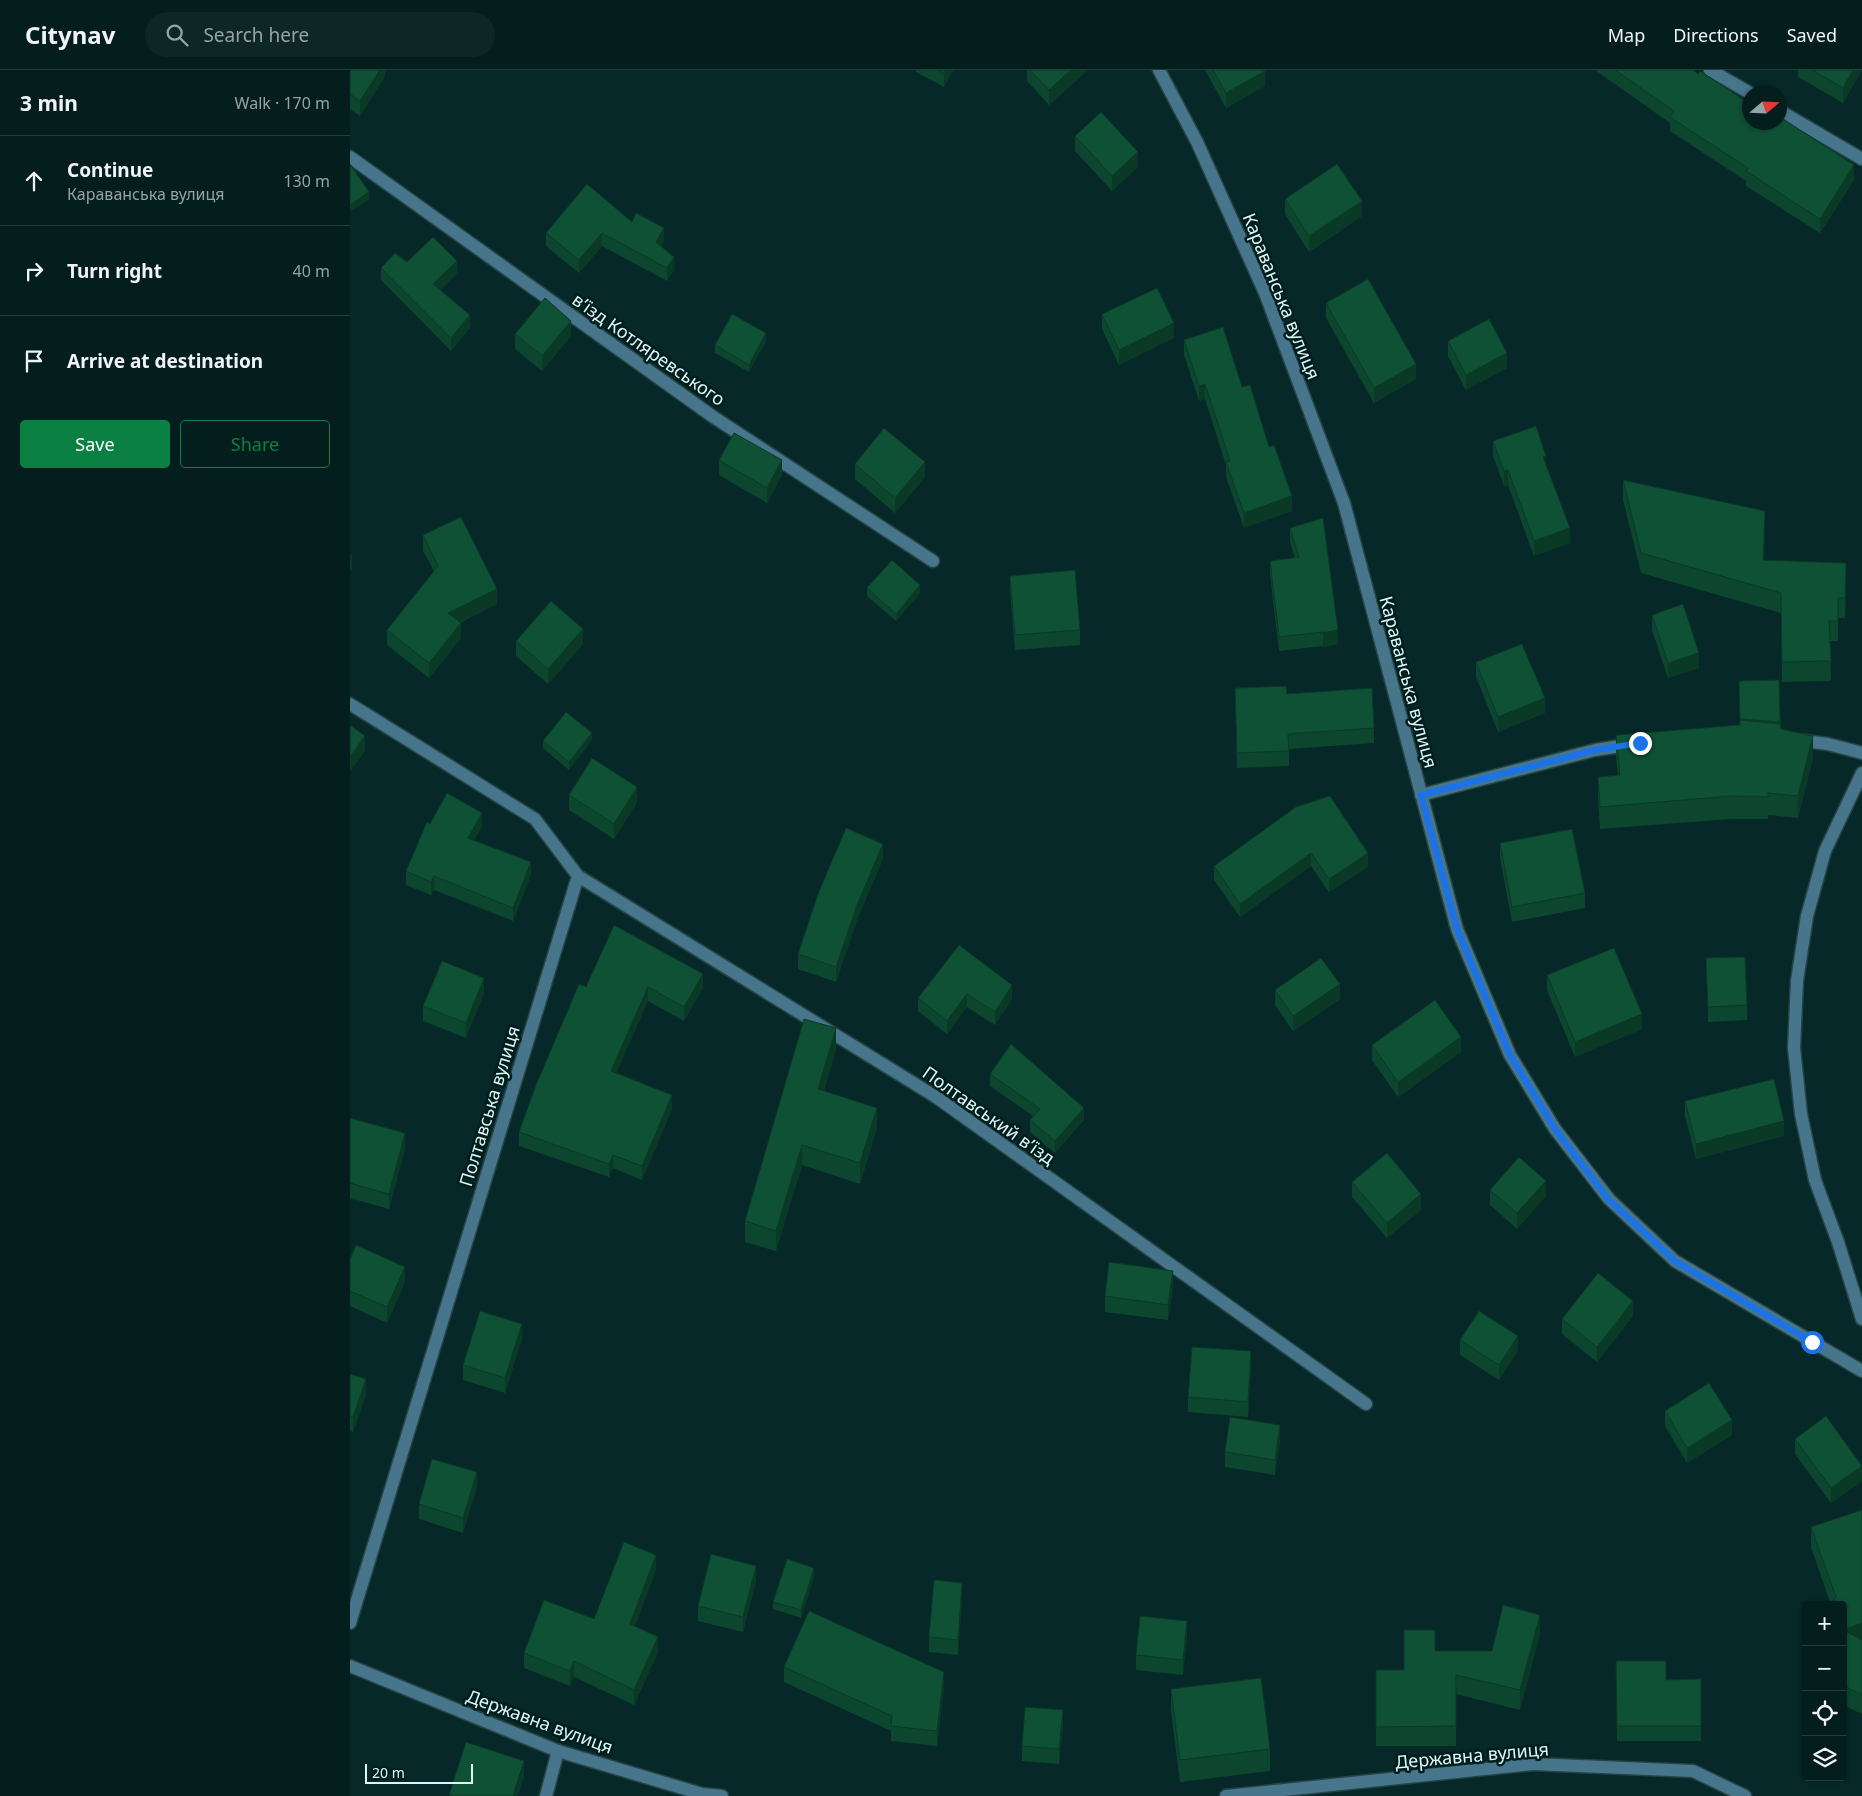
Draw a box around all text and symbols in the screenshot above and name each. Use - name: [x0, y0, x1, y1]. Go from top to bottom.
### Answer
- search box: [145, 12, 495, 57]
- text: Citynav: [25, 18, 115, 51]
- icon: search: [163, 21, 191, 49]
- text: Search here: [203, 22, 309, 48]
- text: Map: [1608, 23, 1645, 47]
- text: Directions: [1673, 23, 1759, 47]
- text: Saved: [1787, 23, 1837, 47]
- north arrow: [1742, 85, 1787, 130]
- text: 3 min: [20, 89, 78, 117]
- text: Walk · 170 m: [235, 92, 330, 114]
- text: Continue: [67, 157, 153, 183]
- icon: ahead: [20, 167, 48, 195]
- text: 130 m: [283, 170, 330, 192]
- text: Караванська вулиця: [67, 183, 225, 205]
- street label: Караванська вулиця: [1238, 209, 1326, 383]
- icon: right: [20, 257, 48, 285]
- text: Turn right: [67, 258, 162, 284]
- text: 40 m: [293, 260, 330, 282]
- street label: в’їзд Котляревського: [568, 287, 730, 411]
- icon: arrive: [20, 347, 48, 375]
- text: Arrive at destination: [67, 348, 263, 374]
- button: Save: [20, 420, 170, 468]
- button: Share: [180, 420, 330, 468]
- street label: Караванська вулиця: [1374, 593, 1444, 771]
- route end: [1629, 732, 1652, 755]
- street label: Полтавська вулиця: [453, 1023, 525, 1189]
- street label: Полтавський в’їзд: [918, 1060, 1060, 1170]
- route start: [1801, 1331, 1824, 1354]
- map controls: [1802, 1601, 1847, 1781]
- button: +: [1802, 1601, 1847, 1646]
- button: −: [1802, 1646, 1847, 1691]
- street label: Державна вулиця: [463, 1683, 617, 1759]
- button: locate: [1802, 1691, 1847, 1736]
- street label: Державна вулиця: [1394, 1736, 1550, 1774]
- button: layers: [1802, 1736, 1847, 1781]
- scale bar: [365, 1761, 472, 1784]
- text: 20 m: [372, 1763, 405, 1782]

